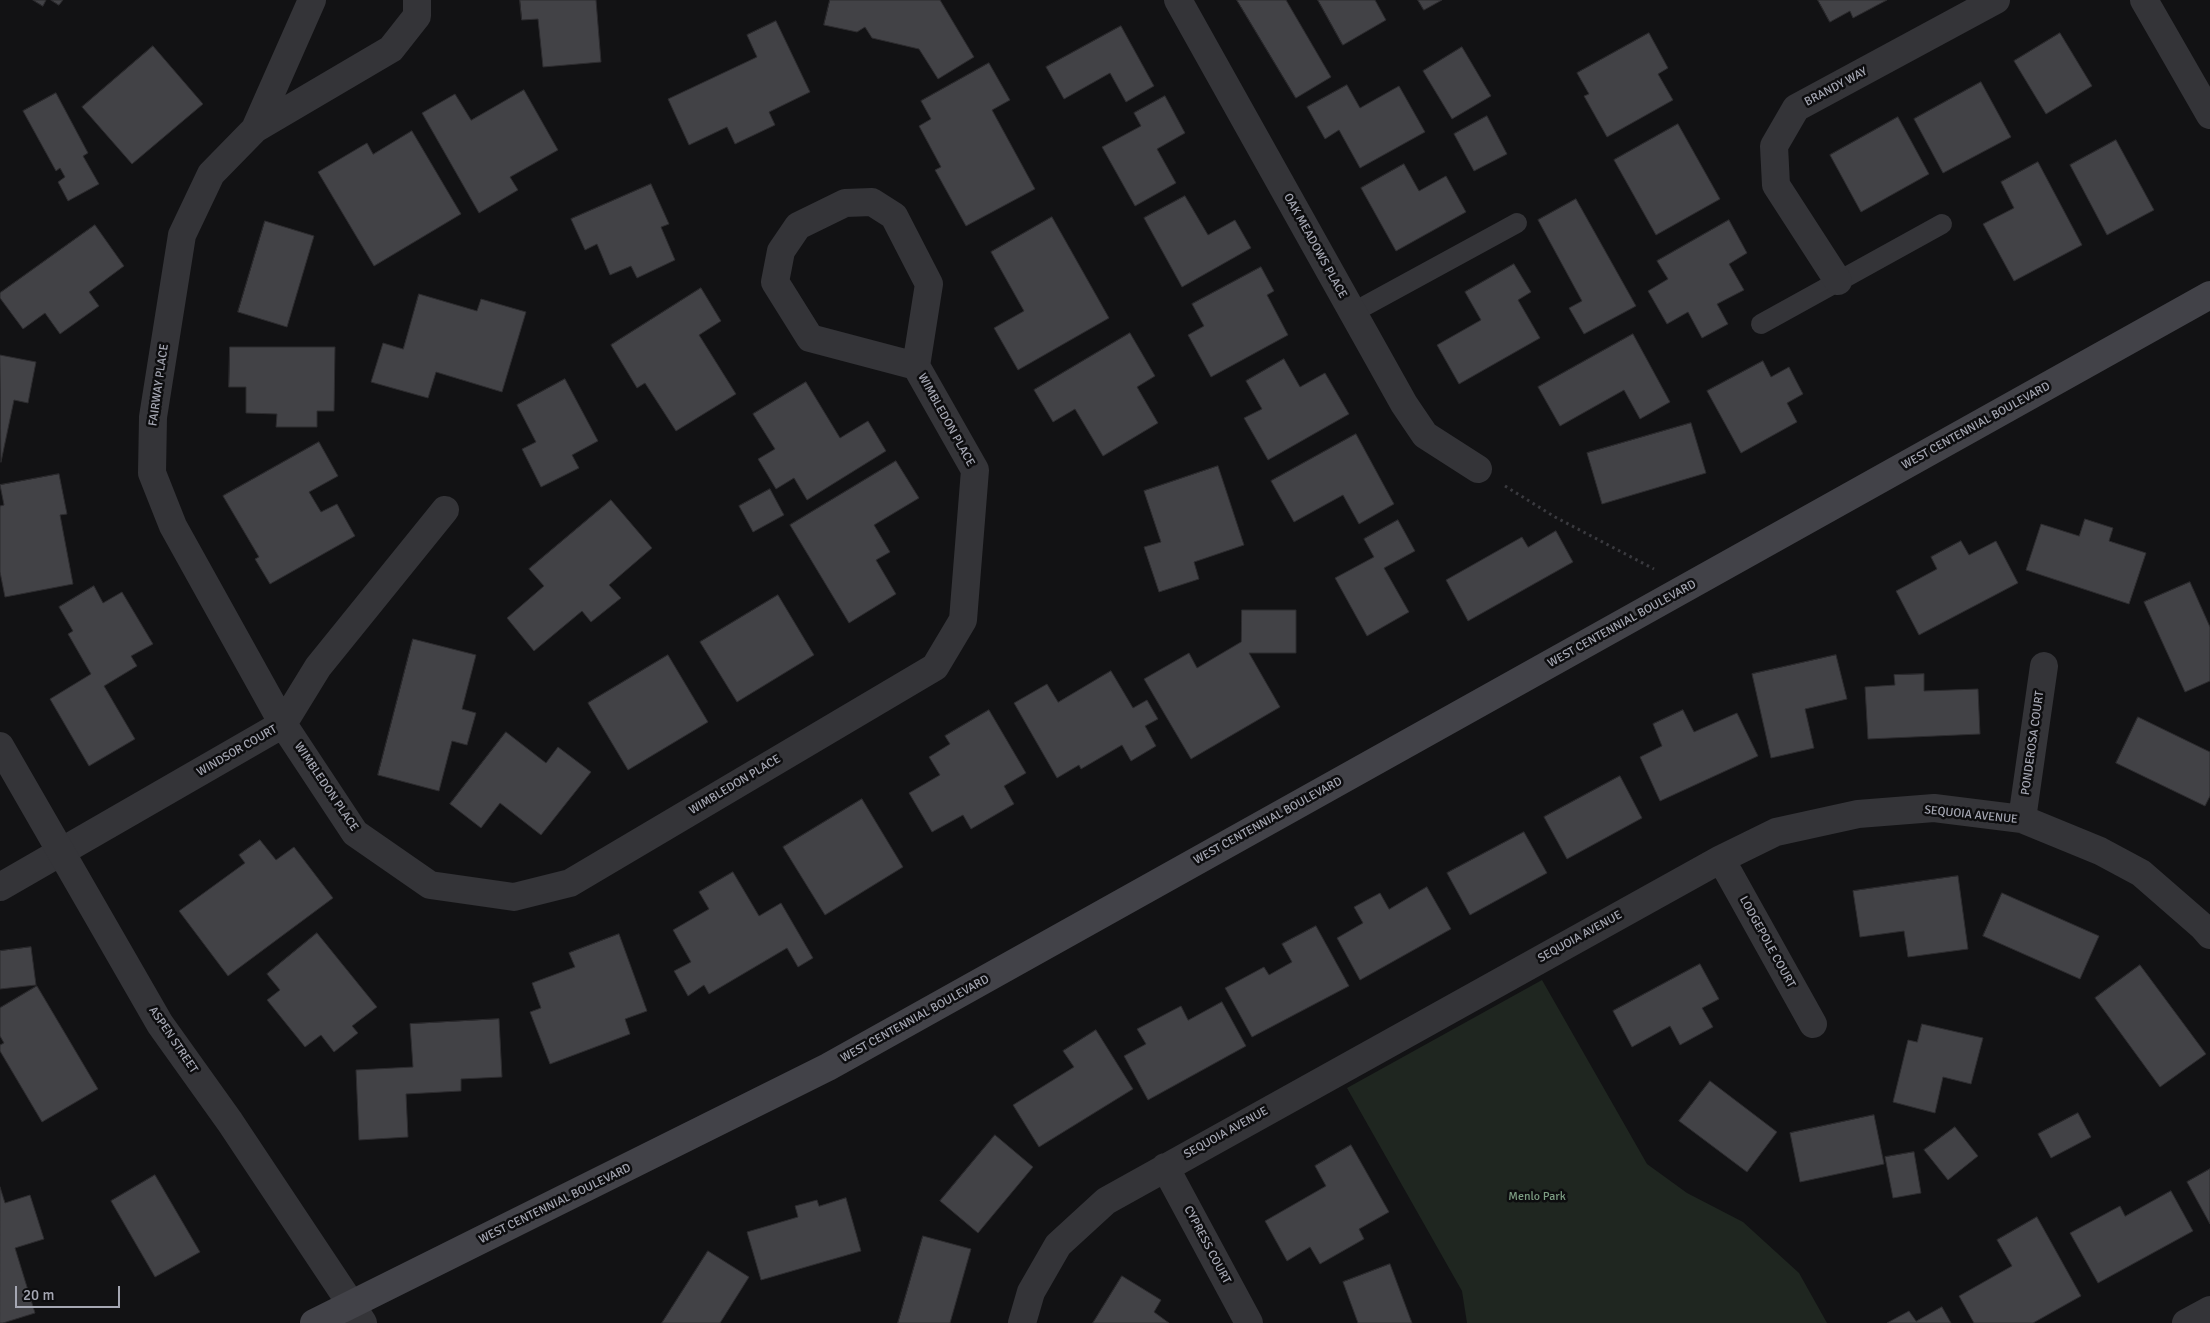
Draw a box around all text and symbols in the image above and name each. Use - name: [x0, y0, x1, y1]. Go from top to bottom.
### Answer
- street label: BRANDY WAY: [1802, 64, 1870, 110]
- street label: OAK MEADOWS PLACE: [1280, 191, 1350, 301]
- street label: FAIRWAY PLACE: [146, 343, 172, 427]
- street label: WIMBLEDON PLACE: [914, 371, 978, 469]
- street label: WEST CENTENNIAL BOULEVARD: [1899, 379, 2053, 473]
- street label: WEST CENTENNIAL BOULEVARD: [1545, 577, 1699, 671]
- street label: PONDEROSA COURT: [2019, 690, 2047, 796]
- street label: WINDSOR COURT: [194, 722, 280, 780]
- street label: WIMBLEDON PLACE: [291, 740, 361, 834]
- street label: WIMBLEDON PLACE: [687, 752, 783, 818]
- street label: WEST CENTENNIAL BOULEVARD: [1191, 774, 1345, 868]
- street label: SEQUOIA AVENUE: [1924, 803, 2018, 827]
- street label: LODGEPOLE COURT: [1736, 894, 1798, 990]
- street label: SEQUOIA AVENUE: [1535, 908, 1625, 966]
- street label: WEST CENTENNIAL BOULEVARD: [838, 972, 992, 1066]
- street label: ASPEN STREET: [145, 1004, 201, 1076]
- street label: SEQUOIA AVENUE: [1181, 1104, 1271, 1162]
- street label: WEST CENTENNIAL BOULEVARD: [477, 1161, 633, 1247]
- park label: Menlo Park: [1508, 1190, 1566, 1204]
- street label: CYPRESS COURT: [1180, 1204, 1234, 1286]
- scale bar: [18, 1276, 122, 1308]
- text: 20 m: [23, 1286, 54, 1304]

